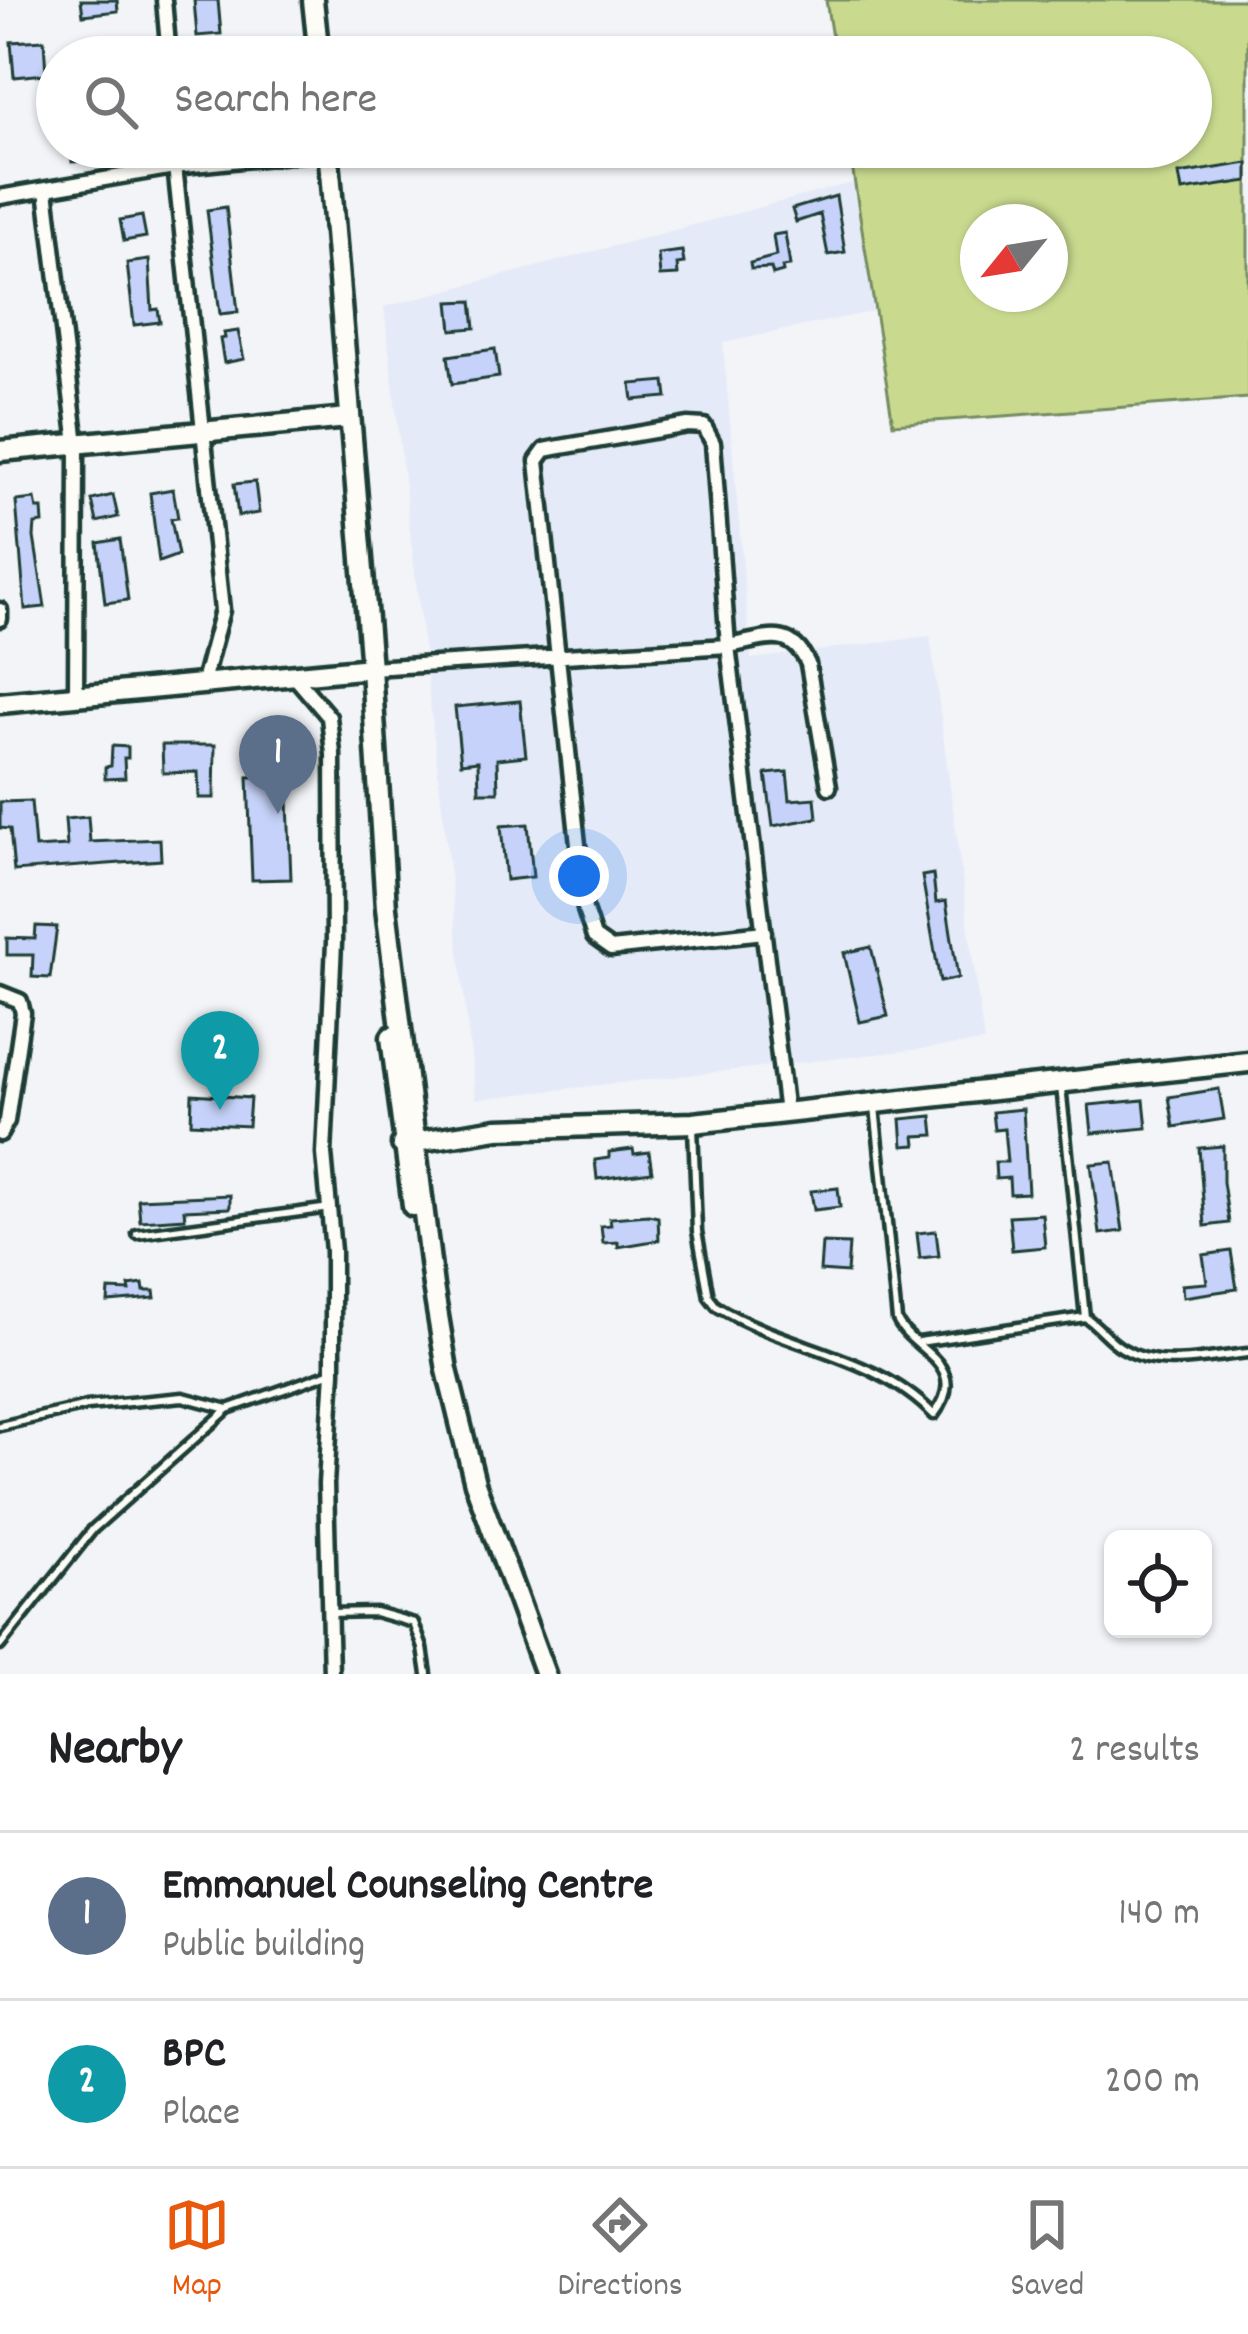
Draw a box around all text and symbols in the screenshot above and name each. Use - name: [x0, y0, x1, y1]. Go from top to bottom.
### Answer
- search box: [36, 36, 1212, 168]
- icon: search: [78, 69, 144, 135]
- text: Search here: [174, 70, 377, 134]
- north arrow: [960, 204, 1068, 312]
- pin: 1: [239, 715, 317, 814]
- your location: [549, 846, 609, 906]
- pin: 2: [181, 1011, 259, 1110]
- map controls: [1104, 1530, 1212, 1638]
- button: locate: [1104, 1530, 1212, 1638]
- text: Nearby: [48, 1716, 181, 1788]
- text: 2 results: [1069, 1725, 1200, 1780]
- text: Emmanuel Counseling Centre: [162, 1856, 653, 1920]
- text: 1: [83, 1888, 91, 1943]
- text: 140 m: [1118, 1888, 1200, 1943]
- text: Public building: [162, 1920, 365, 1975]
- text: BPC: [162, 2024, 226, 2088]
- text: 2: [78, 2056, 96, 2111]
- text: 200 m: [1105, 2056, 1200, 2111]
- text: Place: [162, 2088, 240, 2143]
- tab: Map: [164, 2192, 230, 2311]
- tab: Directions: [558, 2192, 683, 2311]
- tab: Saved: [1010, 2192, 1084, 2311]

